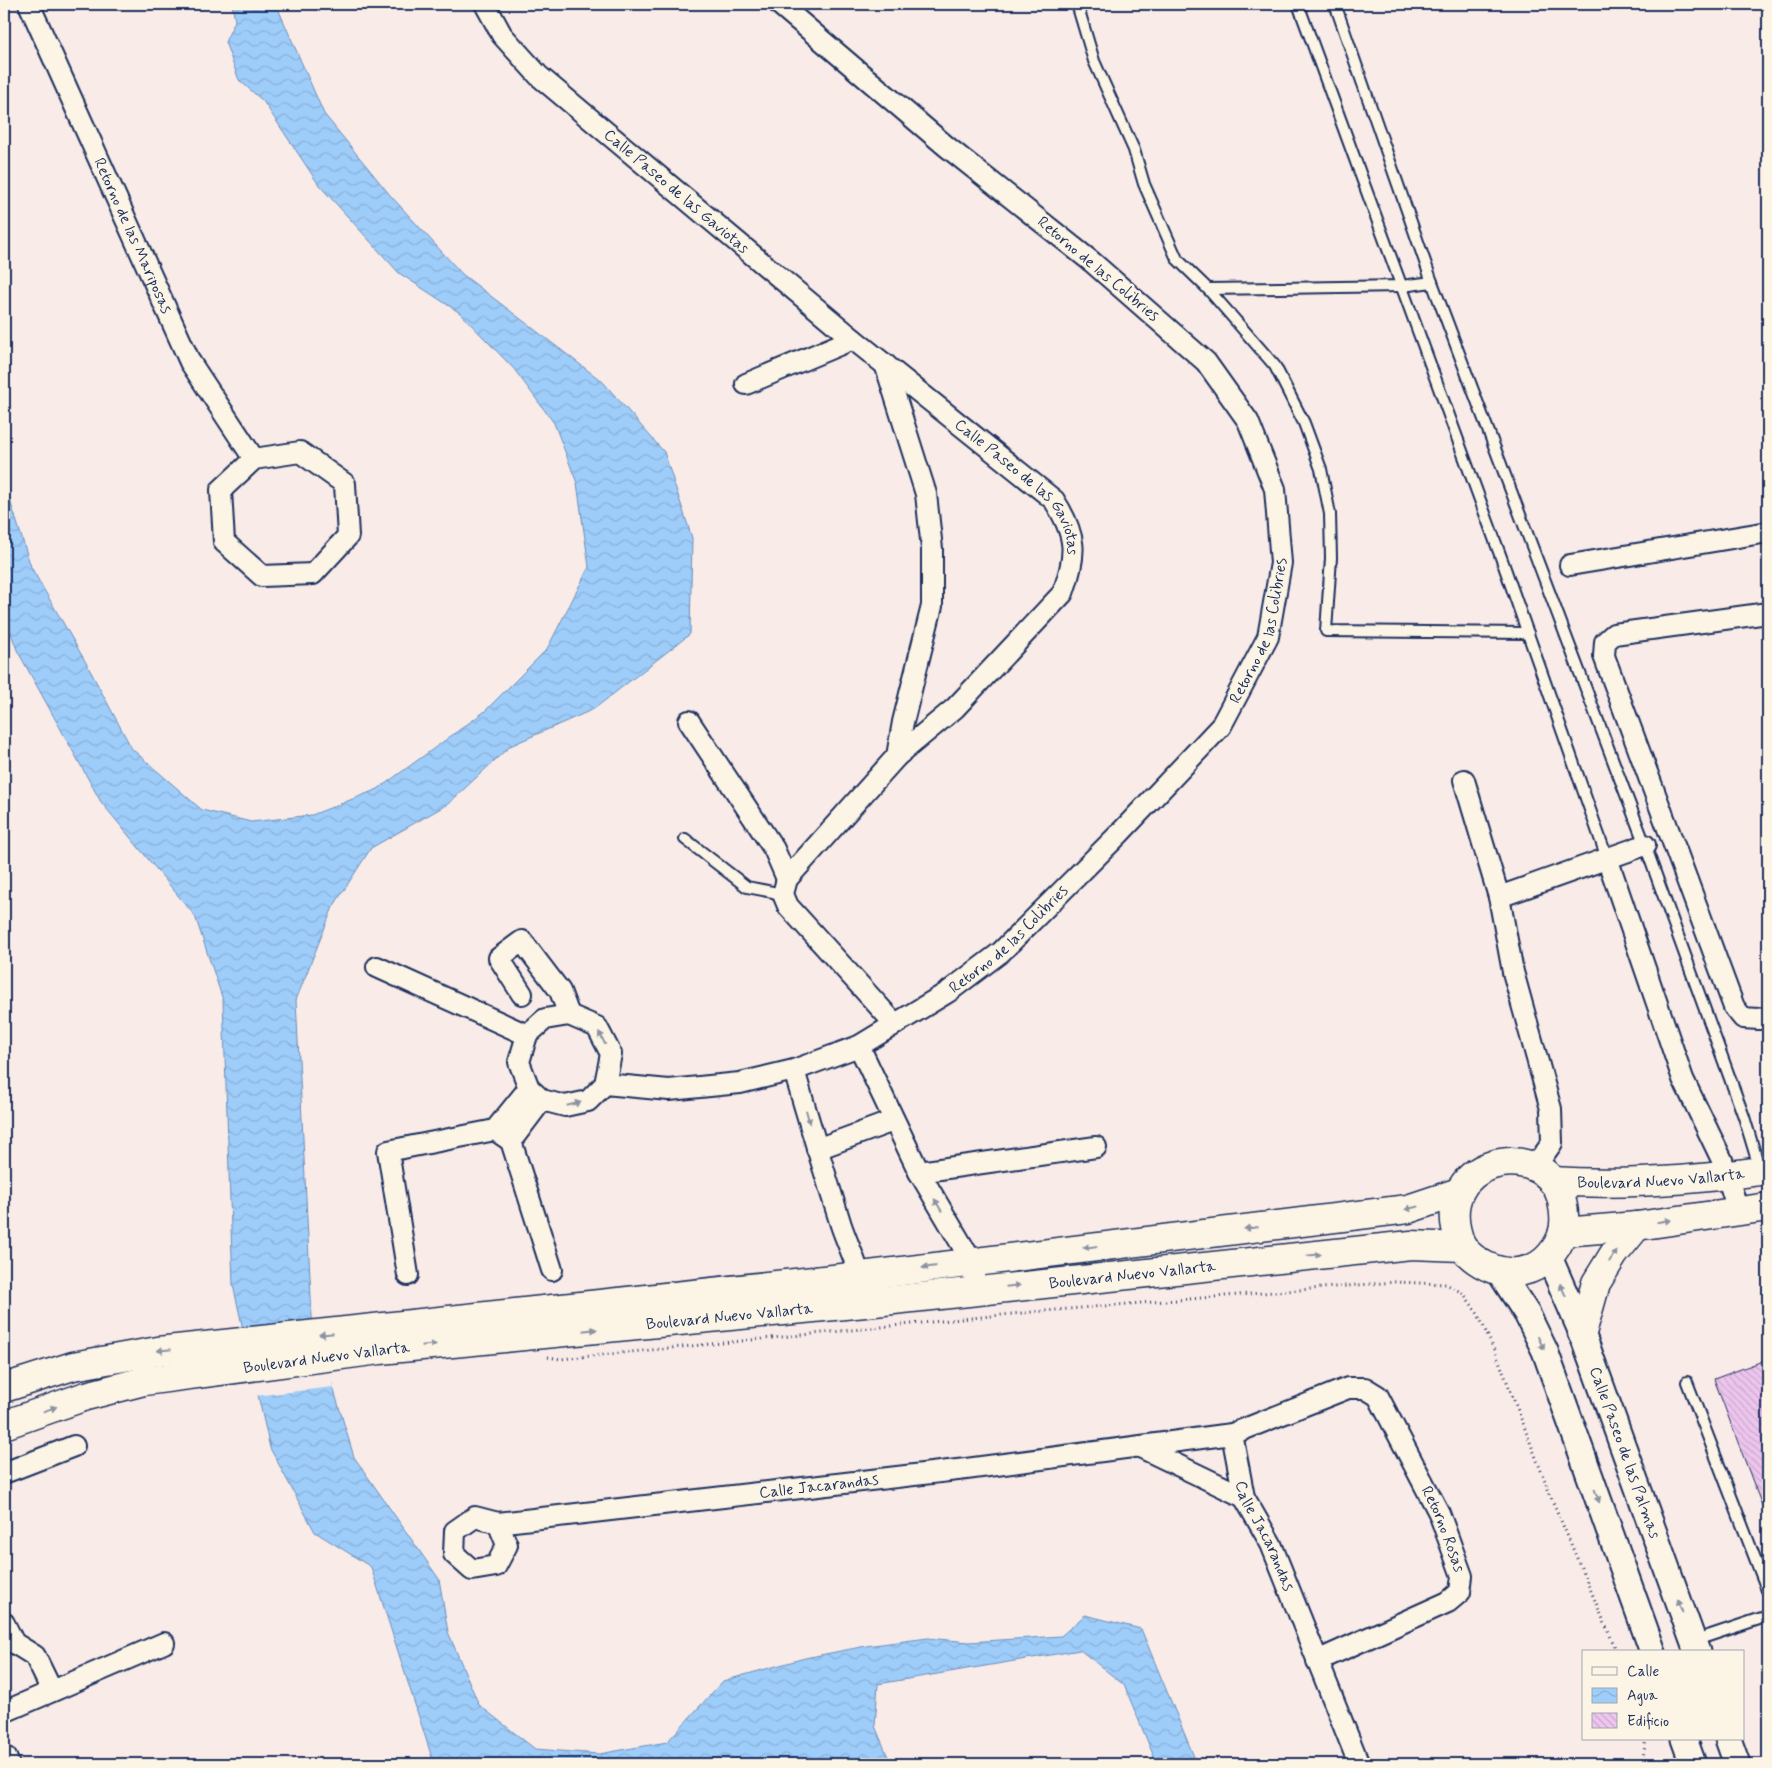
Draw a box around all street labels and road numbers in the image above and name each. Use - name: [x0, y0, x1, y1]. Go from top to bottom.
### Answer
- street label: Calle Paseo de las Gaviotas: [599, 124, 754, 258]
- street label: Retorno de las Mariposas: [89, 154, 177, 317]
- street label: Retorno de las Colibries: [1033, 212, 1163, 326]
- street label: Calle Paseo de las Gaviotas: [950, 414, 1083, 555]
- street label: Retorno de las Colibries: [1224, 558, 1292, 707]
- street label: Retorno de las Colibries: [945, 880, 1073, 998]
- street label: Boulevard Nuevo Vallarta: [1577, 1163, 1746, 1193]
- street label: Boulevard Nuevo Vallarta: [1048, 1255, 1217, 1294]
- street label: Boulevard Nuevo Vallarta: [645, 1298, 814, 1335]
- street label: Boulevard Nuevo Vallarta: [242, 1337, 411, 1378]
- street label: Calle Paseo de las Palmas: [1585, 1364, 1666, 1541]
- street label: Calle Jacarandas: [758, 1469, 880, 1503]
- street label: Calle Jacarandas: [1231, 1479, 1299, 1594]
- street label: Retorno Rosas: [1416, 1482, 1470, 1575]

